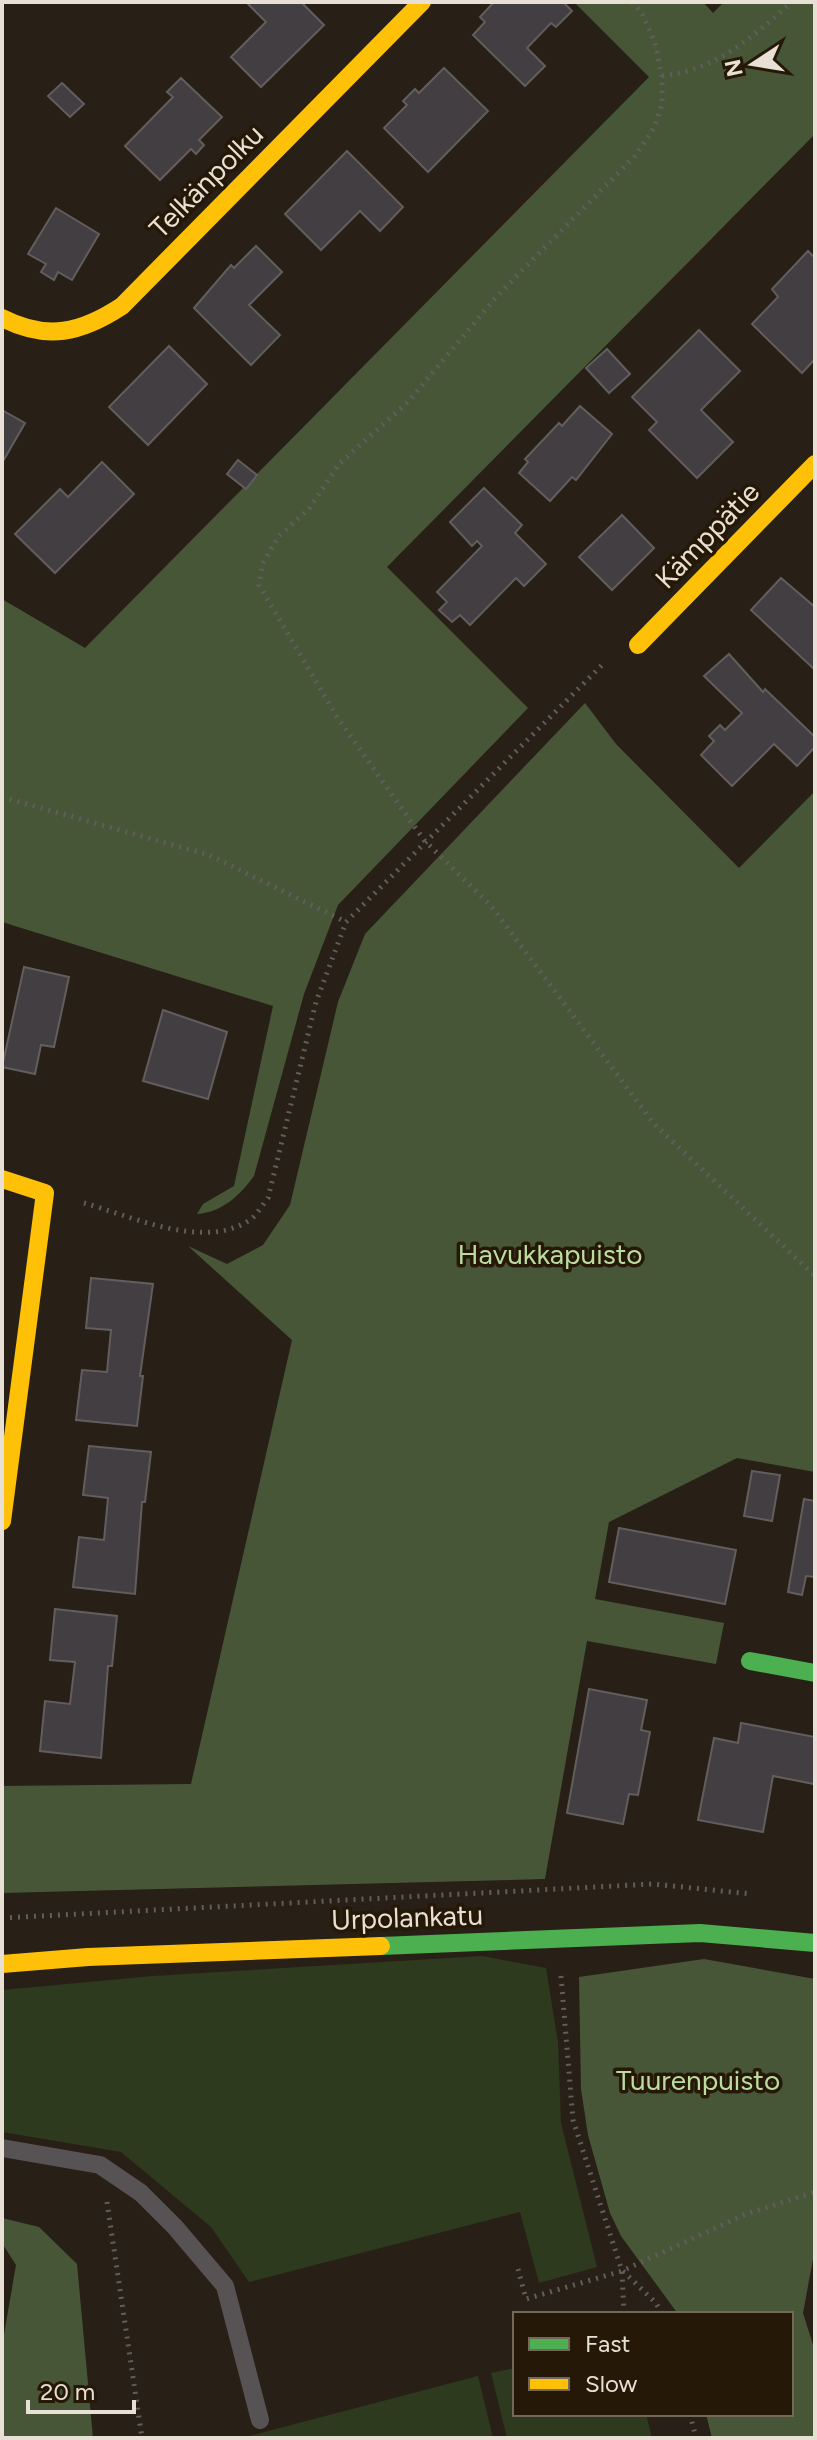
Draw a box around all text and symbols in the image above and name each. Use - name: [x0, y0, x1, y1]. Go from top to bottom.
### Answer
- north arrow: [713, 24, 793, 104]
- text: N: [719, 57, 749, 79]
- street label: Telkänpolku: [142, 117, 270, 245]
- street label: Kämppätie: [648, 475, 766, 595]
- park label: Havukkapuisto: [458, 1237, 642, 1271]
- street label: Urpolankatu: [331, 1897, 483, 1937]
- park label: Tuurenpuisto: [616, 2063, 780, 2097]
- legend: [513, 2312, 793, 2416]
- text: Fast: [585, 2329, 630, 2358]
- scale bar: [28, 2364, 134, 2414]
- text: Slow: [585, 2369, 638, 2398]
- text: 20 m: [40, 2377, 95, 2406]

